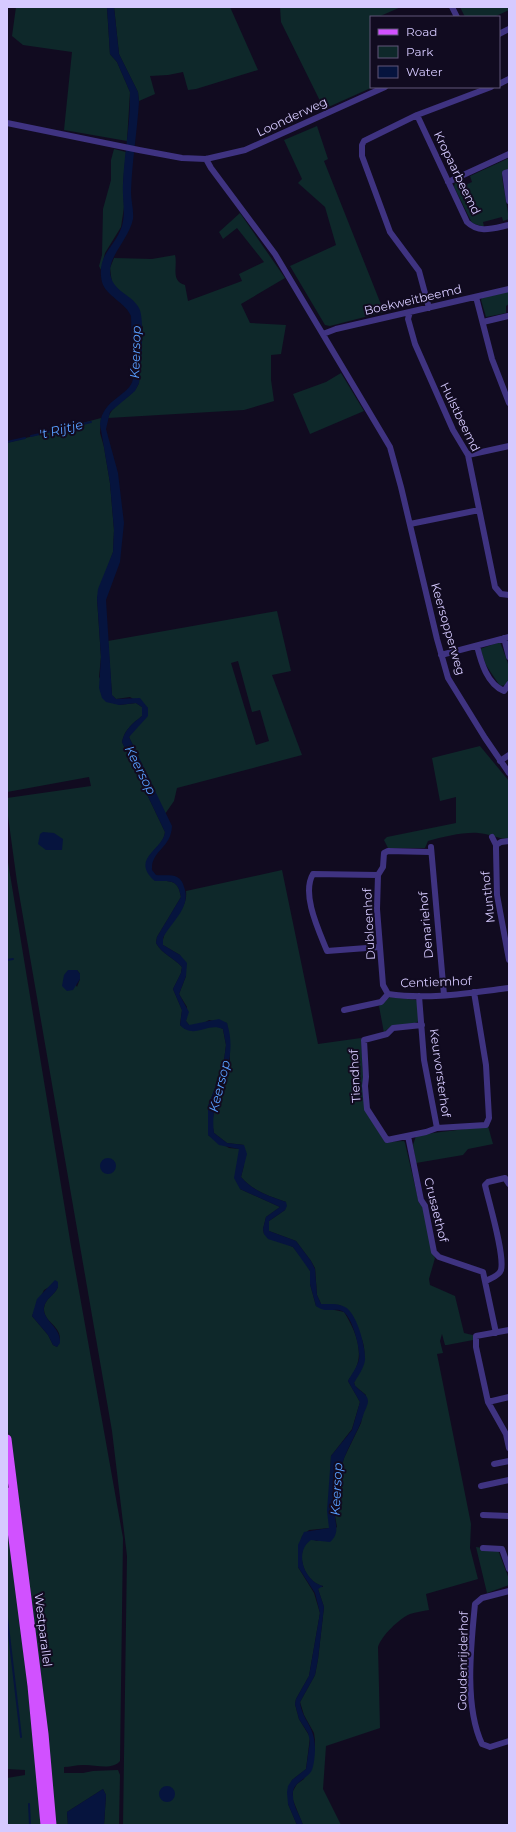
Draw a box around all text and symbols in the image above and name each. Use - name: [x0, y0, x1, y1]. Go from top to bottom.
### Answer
- legend: [370, 16, 500, 88]
- text: Road: [406, 24, 437, 39]
- text: Park: [406, 44, 434, 59]
- text: Water: [406, 64, 443, 79]
- street label: Loonderweg: [254, 94, 330, 139]
- street label: Kropaarbeemd: [431, 129, 484, 217]
- street label: Boekweitbeemd: [363, 281, 463, 318]
- water label: Keersop: [126, 325, 144, 379]
- street label: Hulstbeemd: [437, 380, 484, 454]
- water label: 't Rijtje: [37, 416, 85, 442]
- street label: Keersopperweg: [428, 581, 469, 677]
- water label: Keersop: [122, 743, 160, 797]
- street label: Munthof: [477, 869, 498, 924]
- street label: Dubloenhof: [359, 887, 378, 960]
- street label: Denariehof: [415, 890, 436, 959]
- street label: Centiemhof: [400, 973, 473, 990]
- street label: Keurvorsterhof: [427, 1028, 454, 1119]
- street label: Tiendhof: [346, 1048, 363, 1103]
- water label: Keersop: [205, 1058, 233, 1114]
- street label: Crusaethof: [421, 1176, 452, 1245]
- water label: Keersop: [327, 1462, 345, 1516]
- street label: Westparallel: [32, 1592, 55, 1668]
- street label: Goudenrijderhof: [454, 1610, 471, 1711]

